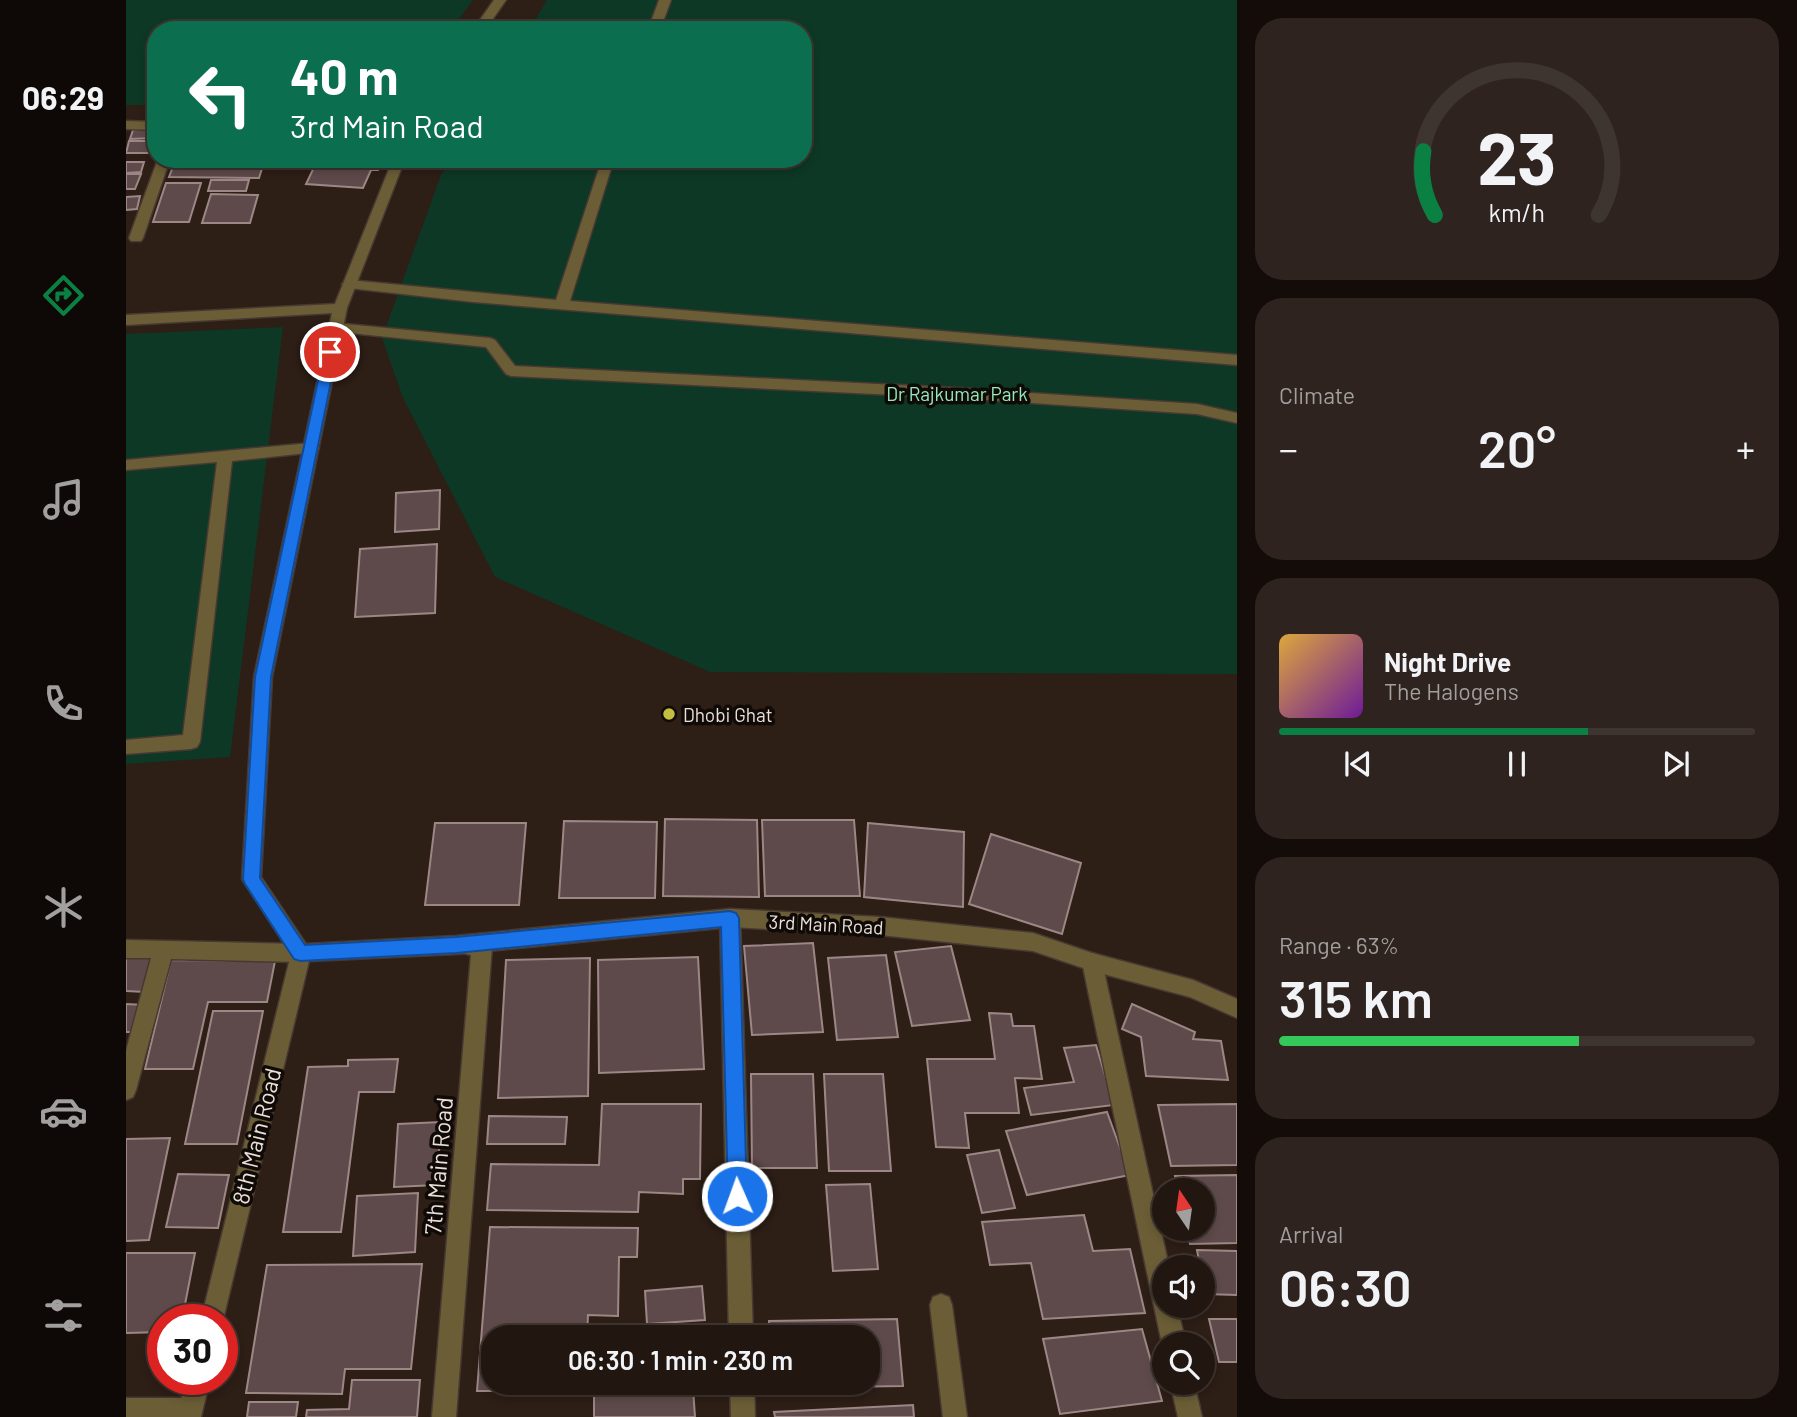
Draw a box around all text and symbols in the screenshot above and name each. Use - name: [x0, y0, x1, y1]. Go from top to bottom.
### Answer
- text: 40 m: [290, 46, 398, 105]
- icon: left: [175, 49, 266, 140]
- text: 06:29: [22, 78, 104, 116]
- text: 3rd Main Road: [290, 106, 484, 144]
- text: 23: [1477, 112, 1557, 200]
- text: km/h: [1489, 197, 1545, 227]
- icon: directions: [39, 271, 88, 320]
- pin: [300, 322, 360, 382]
- icon: arrive: [311, 333, 349, 371]
- text: Climate: [1279, 381, 1355, 409]
- park label: Dr Rajkumar Park: [886, 382, 1028, 405]
- text: 20°: [1478, 416, 1556, 478]
- text: −: [1279, 425, 1298, 471]
- text: +: [1736, 425, 1755, 471]
- icon: music: [39, 475, 88, 524]
- text: Night Drive: [1384, 646, 1511, 677]
- text: The Halogens: [1384, 677, 1519, 705]
- icon: phone: [39, 679, 88, 728]
- place label: Dhobi Ghat: [683, 703, 773, 726]
- marker: Dhobi Ghat: [661, 706, 677, 722]
- icon: previous: [1339, 745, 1377, 783]
- icon: pause: [1498, 745, 1536, 783]
- icon: next: [1657, 745, 1695, 783]
- icon: climate: [39, 883, 88, 932]
- street label: 3rd Main Road: [768, 910, 884, 938]
- text: Range · 63%: [1279, 931, 1399, 959]
- text: 315 km: [1279, 966, 1433, 1028]
- street label: 8th Main Road: [226, 1065, 286, 1207]
- icon: car: [39, 1087, 88, 1136]
- street label: 7th Main Road: [418, 1096, 458, 1236]
- position arrow: [700, 1159, 774, 1233]
- north arrow: [1152, 1178, 1214, 1241]
- map controls: [1152, 1178, 1215, 1395]
- text: Arrival: [1279, 1220, 1343, 1248]
- button: sound: [1152, 1255, 1215, 1318]
- text: 06:30: [1279, 1255, 1412, 1317]
- icon: filters: [39, 1291, 88, 1340]
- speed limit sign: 30: [147, 1304, 238, 1395]
- button: search: [1152, 1332, 1215, 1395]
- text: 06:30 · 1 min · 230 m: [568, 1344, 793, 1375]

